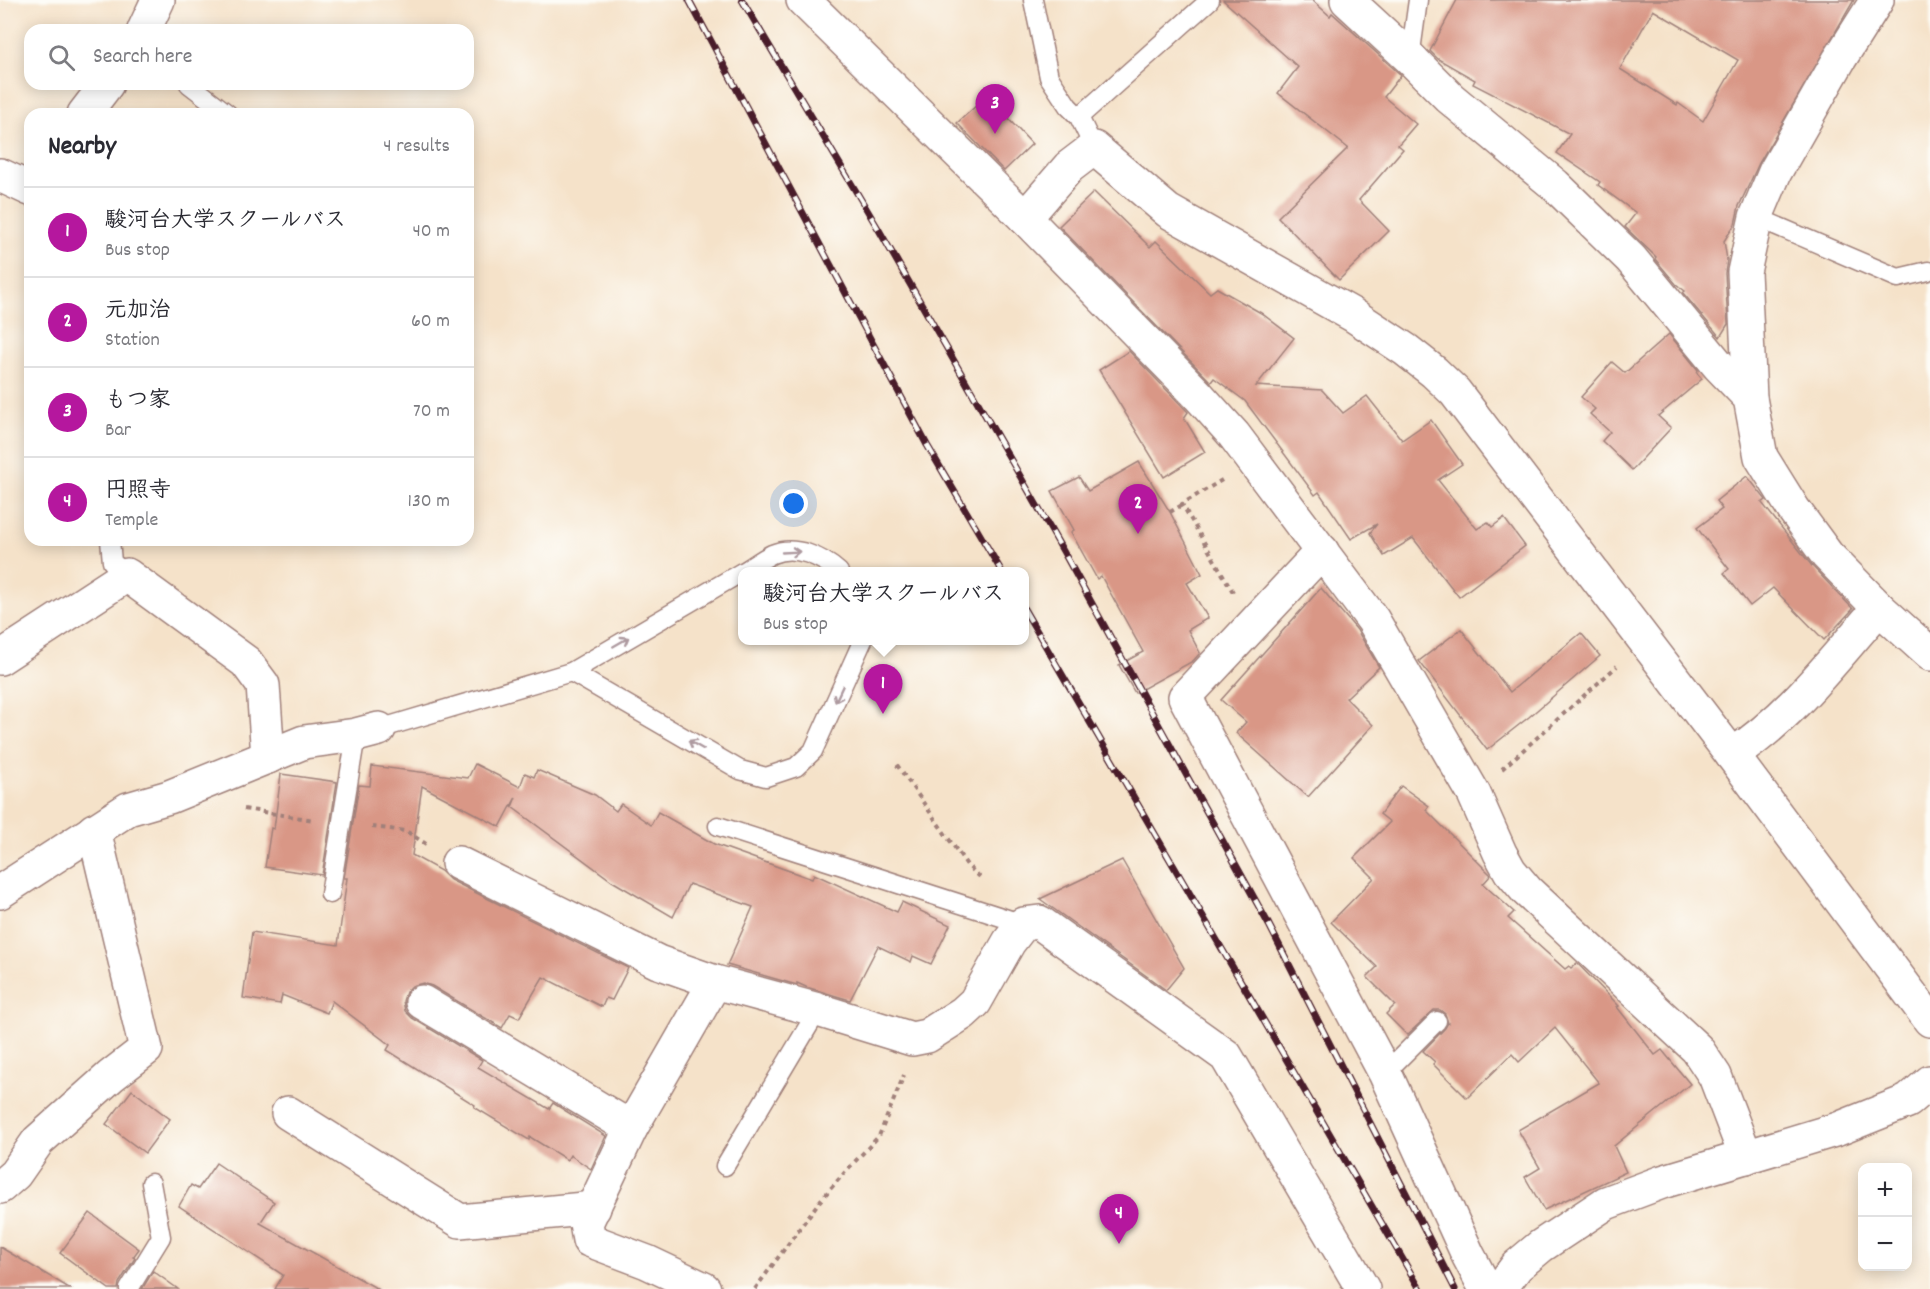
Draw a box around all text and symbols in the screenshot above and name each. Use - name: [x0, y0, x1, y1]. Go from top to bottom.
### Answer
- search box: [24, 24, 474, 90]
- icon: search: [45, 41, 78, 74]
- text: Search here: [93, 42, 192, 73]
- pin: 3: [976, 84, 1014, 134]
- text: Nearby: [48, 129, 116, 166]
- text: 4 results: [383, 133, 450, 161]
- text: 駿河台大学スクールバス: [105, 206, 346, 237]
- text: 1: [65, 218, 70, 246]
- text: 40 m: [412, 218, 450, 246]
- text: Bus stop: [105, 237, 170, 265]
- text: 元加治: [105, 296, 171, 327]
- text: 2: [63, 308, 72, 336]
- text: 60 m: [411, 308, 450, 336]
- text: Station: [105, 327, 160, 355]
- text: もつ家: [105, 386, 171, 417]
- text: 3: [63, 398, 72, 426]
- text: 70 m: [413, 398, 450, 426]
- text: Bar: [105, 417, 131, 445]
- text: 円照寺: [105, 476, 171, 507]
- pin: 2: [1118, 484, 1158, 534]
- text: 4: [63, 488, 72, 516]
- text: 130 m: [408, 488, 450, 516]
- your location: [779, 489, 808, 518]
- text: Temple: [105, 507, 158, 535]
- one-way arrow: [781, 546, 801, 557]
- popup: [738, 567, 1029, 645]
- text: 駿河台大学スクールバス: [763, 580, 1004, 611]
- text: Bus stop: [763, 611, 828, 639]
- one-way arrow: [612, 636, 629, 648]
- pin: 1: [864, 664, 902, 714]
- one-way arrow: [833, 684, 844, 702]
- one-way arrow: [688, 738, 705, 750]
- map controls: [1858, 1163, 1912, 1271]
- button: +: [1858, 1163, 1912, 1217]
- pin: 4: [1100, 1194, 1138, 1244]
- button: −: [1858, 1217, 1912, 1271]

